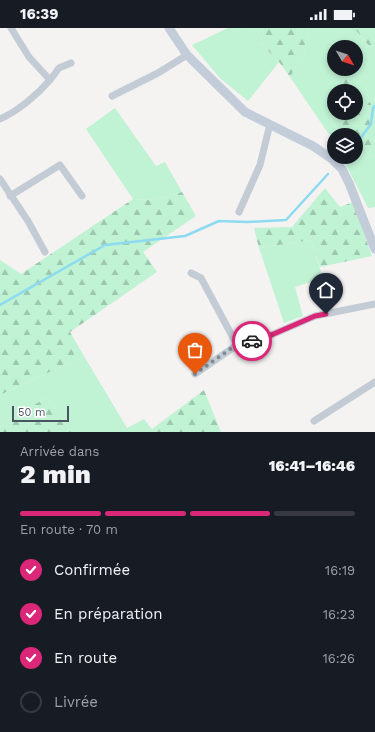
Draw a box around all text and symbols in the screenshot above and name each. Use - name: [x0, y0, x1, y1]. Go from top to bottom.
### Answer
- text: 16:39: [20, 5, 58, 23]
- north arrow: [327, 40, 363, 76]
- map controls: [327, 40, 363, 164]
- button: locate: [327, 84, 363, 120]
- button: layers: [327, 128, 363, 164]
- pin: [309, 273, 343, 314]
- icon: home: [315, 279, 337, 301]
- courier: [232, 321, 272, 361]
- icon: car: [241, 330, 263, 352]
- pin: [178, 333, 212, 374]
- icon: bag: [184, 339, 206, 361]
- scale bar: [12, 404, 69, 423]
- text: 50 m: [18, 406, 45, 419]
- text: Arrivée dans: [20, 444, 99, 459]
- text: 16:41–16:46: [269, 457, 355, 475]
- text: 2 min: [20, 459, 91, 489]
- text: En route · 70 m: [20, 522, 118, 537]
- icon: check: [20, 559, 42, 581]
- text: Confirmée: [54, 561, 130, 579]
- text: 16:19: [325, 563, 355, 578]
- icon: check: [20, 603, 42, 625]
- text: En préparation: [54, 605, 162, 623]
- text: 16:23: [323, 607, 355, 622]
- icon: check: [20, 647, 42, 669]
- text: En route: [54, 649, 117, 667]
- text: 16:26: [323, 651, 355, 666]
- text: Livrée: [54, 693, 98, 711]

